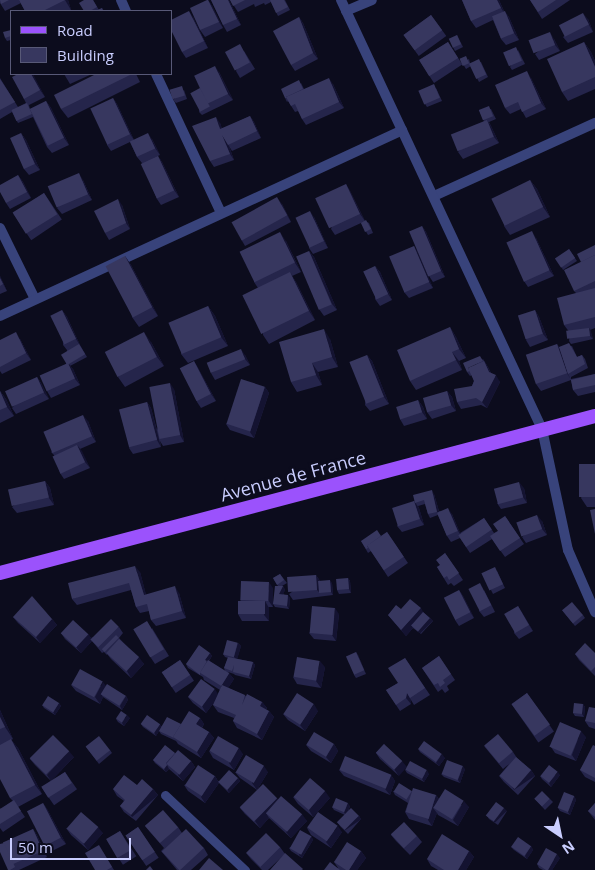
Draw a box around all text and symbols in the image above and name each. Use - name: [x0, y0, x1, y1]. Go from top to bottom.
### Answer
- legend: [10, 10, 172, 75]
- text: Road: [57, 20, 93, 40]
- text: Building: [57, 45, 114, 65]
- street label: Avenue de France: [218, 446, 368, 506]
- north arrow: [535, 810, 585, 860]
- scale bar: [12, 828, 134, 860]
- text: 50 m: [18, 837, 53, 857]
- text: N: [559, 837, 579, 859]

